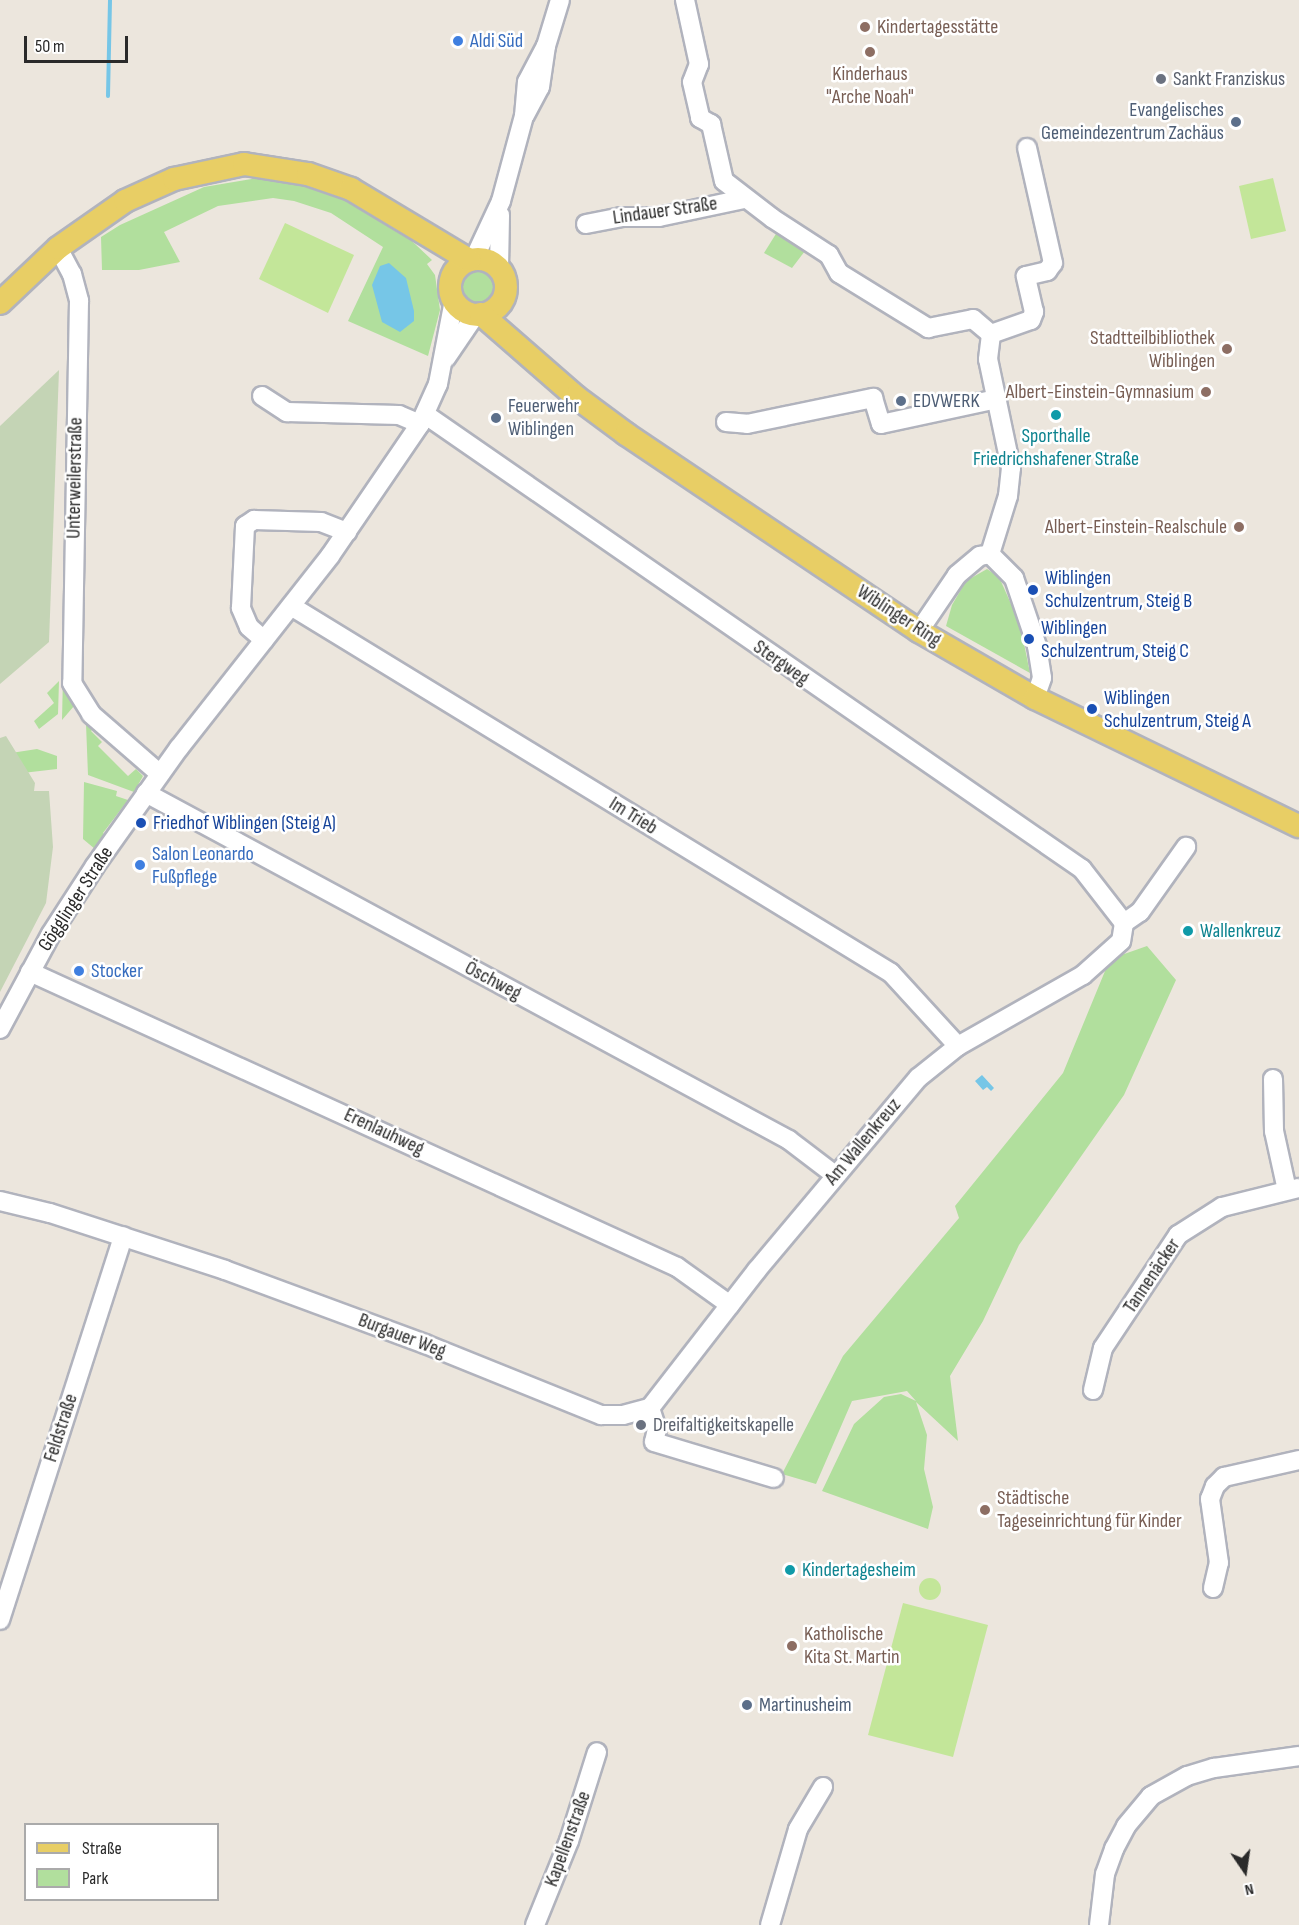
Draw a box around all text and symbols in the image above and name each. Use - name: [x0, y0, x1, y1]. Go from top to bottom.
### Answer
- place label: Kindertagesstätte: [877, 15, 998, 39]
- marker: Kindertagesstätte: [858, 20, 872, 34]
- scale bar: [27, 24, 130, 62]
- place label: Aldi Süd: [470, 29, 523, 53]
- marker: Aldi Süd: [451, 34, 465, 48]
- text: 50 m: [35, 36, 65, 57]
- marker: Kinderhaus "Arche Noah": [863, 45, 877, 59]
- place label: Kinderhaus "Arche Noah": [826, 62, 914, 109]
- place label: Sankt Franziskus: [1173, 67, 1285, 91]
- marker: Sankt Franziskus: [1154, 72, 1168, 86]
- place label: Evangelisches Gemeindezentrum Zachäus: [1041, 98, 1224, 145]
- marker: Evangelisches Gemeindezentrum Zachäus: [1229, 115, 1243, 129]
- street label: Lindauer Straße: [611, 192, 719, 230]
- place label: Stadtteilbibliothek Wiblingen: [1090, 326, 1215, 373]
- marker: Stadtteilbibliothek Wiblingen: [1220, 342, 1234, 356]
- place label: Albert-Einstein-Gymnasium: [1006, 380, 1194, 404]
- marker: Albert-Einstein-Gymnasium: [1199, 385, 1213, 399]
- place label: EDVWERK: [913, 389, 980, 413]
- place label: Feuerwehr Wiblingen: [508, 394, 579, 441]
- marker: EDVWERK: [894, 394, 908, 408]
- marker: Sporthalle Friedrichshafener Straße: [1049, 408, 1063, 422]
- marker: Feuerwehr Wiblingen: [489, 411, 503, 425]
- street label: Unterweilerstraße: [62, 417, 88, 539]
- place label: Sporthalle Friedrichshafener Straße: [973, 424, 1139, 471]
- place label: Albert-Einstein-Realschule: [1045, 515, 1227, 539]
- marker: Albert-Einstein-Realschule: [1232, 520, 1246, 534]
- place label: Wiblingen Schulzentrum, Steig B: [1045, 566, 1192, 613]
- street label: Wiblinger Ring: [852, 580, 946, 652]
- marker: Wiblingen Schulzentrum, Steig B: [1026, 583, 1040, 597]
- place label: Wiblingen Schulzentrum, Steig C: [1041, 616, 1189, 663]
- marker: Wiblingen Schulzentrum, Steig C: [1022, 632, 1036, 646]
- street label: Stergweg: [748, 635, 814, 691]
- place label: Wiblingen Schulzentrum, Steig A: [1104, 686, 1251, 733]
- marker: Wiblingen Schulzentrum, Steig A: [1085, 702, 1099, 716]
- street label: Im Trieb: [604, 792, 662, 840]
- place label: Friedhof Wiblingen (Steig A): [153, 811, 336, 835]
- marker: Friedhof Wiblingen (Steig A): [134, 816, 148, 830]
- street label: Gögglinger Straße: [33, 842, 119, 956]
- place label: Salon Leonardo Fußpflege: [152, 842, 254, 889]
- marker: Salon Leonardo Fußpflege: [133, 858, 147, 872]
- place label: Wallenkreuz: [1200, 919, 1281, 943]
- marker: Wallenkreuz: [1181, 924, 1195, 938]
- street label: Öschweg: [461, 956, 525, 1006]
- place label: Stocker: [91, 959, 143, 983]
- marker: Stocker: [72, 964, 86, 978]
- street label: Am Wallenkreuz: [820, 1094, 906, 1190]
- street label: Erenlauhweg: [340, 1103, 428, 1161]
- street label: Tannenäcker: [1118, 1234, 1186, 1318]
- street label: Burgauer Weg: [355, 1308, 449, 1364]
- street label: Feldstraße: [39, 1391, 83, 1465]
- place label: Dreifaltigkeitskapelle: [653, 1413, 794, 1437]
- marker: Dreifaltigkeitskapelle: [634, 1418, 648, 1432]
- place label: Städtische Tageseinrichtung für Kinder: [997, 1486, 1182, 1533]
- marker: Städtische Tageseinrichtung für Kinder: [978, 1503, 992, 1517]
- place label: Kindertagesheim: [802, 1558, 916, 1582]
- marker: Kindertagesheim: [783, 1563, 797, 1577]
- place label: Katholische Kita St. Martin: [804, 1622, 899, 1669]
- marker: Katholische Kita St. Martin: [785, 1639, 799, 1653]
- place label: Martinusheim: [759, 1693, 852, 1717]
- marker: Martinusheim: [740, 1698, 754, 1712]
- street label: Kapellenstraße: [540, 1788, 596, 1890]
- legend: [24, 1823, 219, 1901]
- text: Straße: [82, 1838, 122, 1859]
- north arrow: [1215, 1841, 1275, 1901]
- text: Park: [82, 1868, 108, 1889]
- text: N: [1243, 1879, 1255, 1899]

